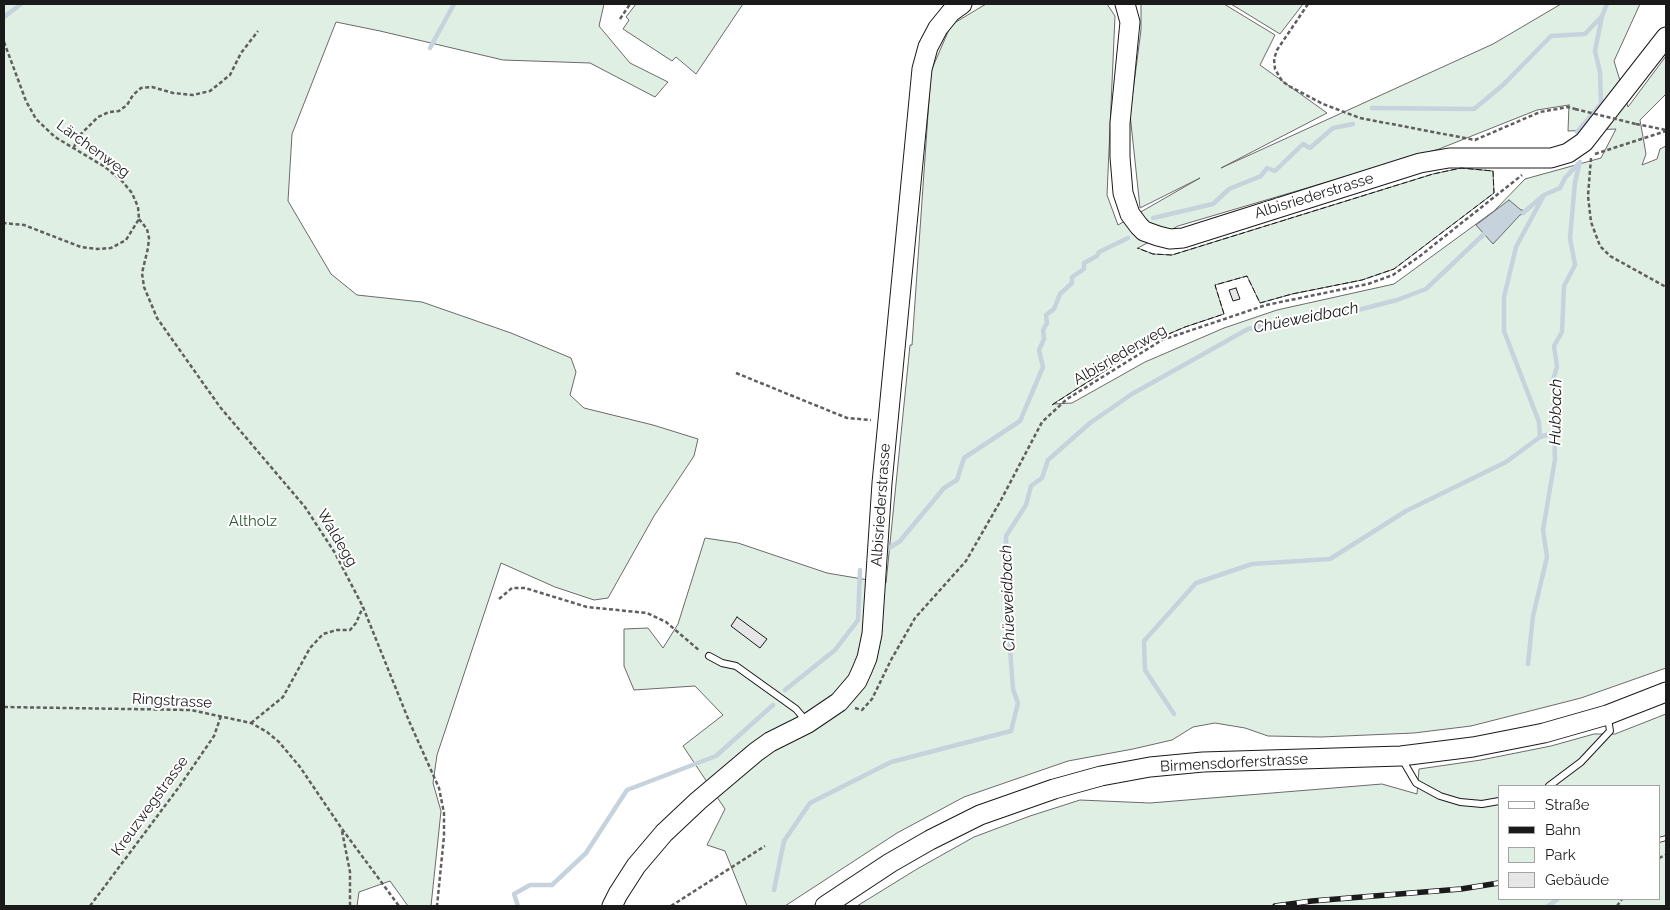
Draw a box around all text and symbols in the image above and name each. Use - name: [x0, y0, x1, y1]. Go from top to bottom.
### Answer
- street label: Lärchenweg: [53, 116, 133, 182]
- street label: Albisriederstrasse: [1252, 169, 1376, 223]
- water label: Chüeweidbach: [1252, 298, 1360, 338]
- street label: Albisriederweg: [1070, 321, 1170, 389]
- water label: Hubbach: [1546, 379, 1566, 445]
- street label: Albisriederstrasse: [868, 443, 894, 567]
- street label: Waldegg: [313, 506, 361, 570]
- park label: Altholz: [229, 512, 277, 530]
- water label: Chüeweidbach: [997, 544, 1019, 652]
- street label: Ringstrasse: [132, 690, 212, 712]
- street label: Birmensdorferstrasse: [1159, 750, 1309, 776]
- street label: Kreuzwegstrasse: [108, 753, 192, 859]
- legend: [1498, 785, 1660, 900]
- text: Straße: [1545, 796, 1589, 814]
- text: Bahn: [1545, 821, 1581, 839]
- text: Park: [1545, 846, 1576, 864]
- text: Gebäude: [1545, 871, 1609, 889]

